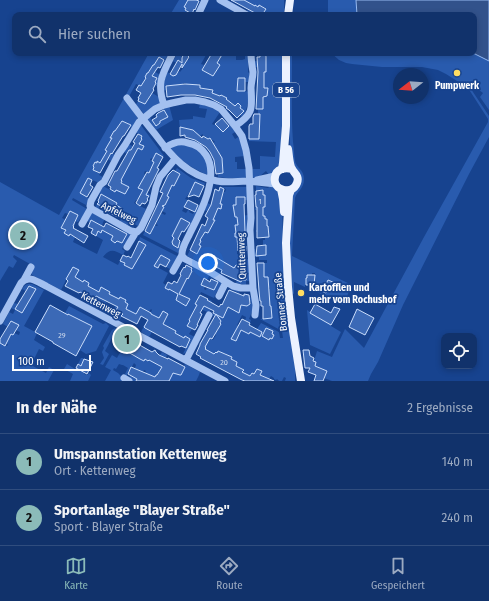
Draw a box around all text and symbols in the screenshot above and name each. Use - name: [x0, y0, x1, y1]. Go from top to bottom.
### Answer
- search box: [12, 12, 477, 56]
- icon: search: [26, 23, 48, 45]
- text: Hier suchen: [58, 25, 131, 43]
- north arrow: [393, 68, 429, 104]
- marker: Pumpwerk: [452, 68, 462, 78]
- place label: Pumpwerk: [435, 80, 480, 92]
- road number: B 56: [273, 83, 299, 97]
- house number: 1: [258, 197, 262, 206]
- street label: Apfelweg: [99, 199, 138, 227]
- pin: 2: [10, 220, 36, 250]
- street label: Quittenweg: [235, 232, 249, 280]
- your location: [198, 253, 218, 273]
- street label: Bonner Straße: [272, 272, 290, 332]
- place label: Kartofflen und mehr vom Rochushof: [309, 282, 397, 306]
- marker: Kartofflen und mehr vom Rochushof: [296, 288, 306, 298]
- street label: Kettenweg: [79, 290, 123, 320]
- pin: 1: [114, 324, 140, 354]
- house number: 29: [58, 331, 66, 340]
- map controls: [441, 333, 477, 369]
- button: locate: [441, 333, 477, 369]
- scale bar: [12, 353, 91, 372]
- text: 100 m: [18, 355, 45, 368]
- house number: 20: [220, 358, 228, 367]
- text: In der Nähe: [16, 397, 97, 418]
- text: 2 Ergebnisse: [407, 400, 473, 415]
- text: Umspannstation Kettenweg: [54, 445, 227, 463]
- text: 1: [26, 454, 32, 469]
- text: 140 m: [442, 454, 473, 469]
- text: Ort · Kettenweg: [54, 463, 136, 478]
- text: Sportanlage "Blayer Straße": [54, 501, 230, 519]
- text: 2: [26, 510, 32, 525]
- text: 240 m: [441, 510, 473, 525]
- text: Sport · Blayer Straße: [54, 519, 163, 534]
- tab: Karte: [64, 555, 88, 592]
- tab: Route: [216, 555, 243, 592]
- tab: Gespeichert: [371, 555, 425, 592]

